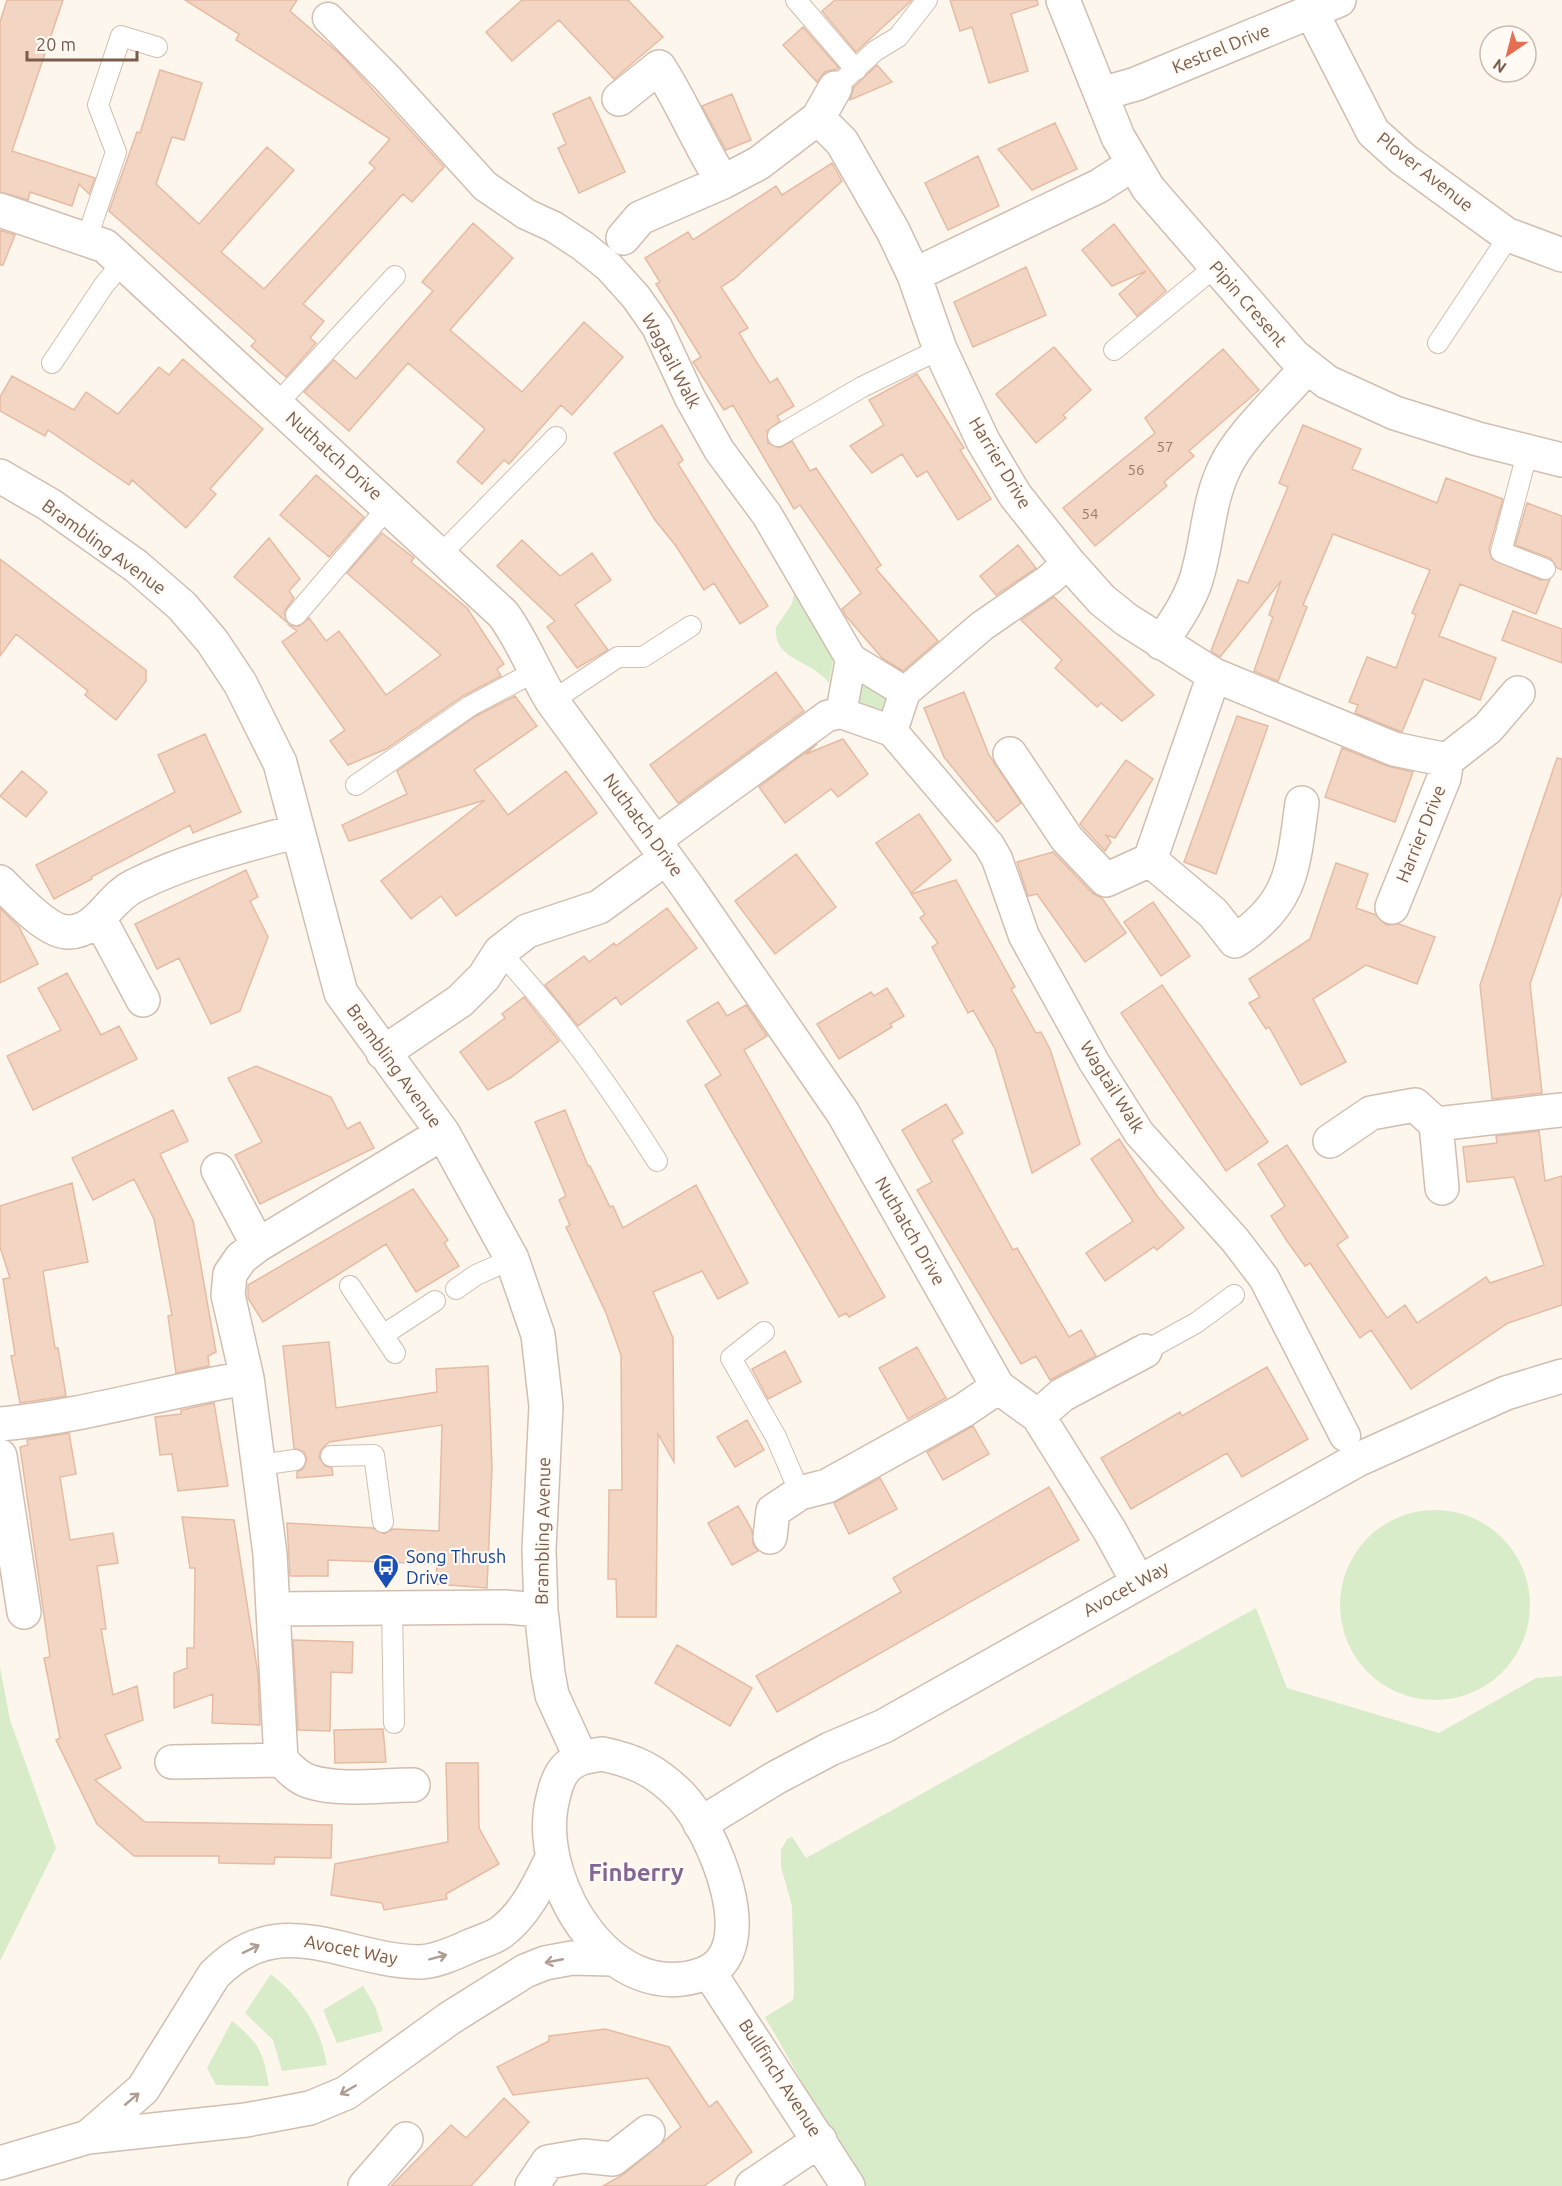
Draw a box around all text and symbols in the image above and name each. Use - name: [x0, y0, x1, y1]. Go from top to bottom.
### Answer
- street label: Kestrel Drive: [1169, 19, 1272, 77]
- scale bar: [27, 24, 136, 62]
- north arrow: [1478, 24, 1538, 84]
- text: 20 m: [36, 34, 76, 54]
- text: N: [1489, 55, 1509, 77]
- street label: Plover Avenue: [1374, 128, 1478, 215]
- street label: Pipin Cresent: [1206, 256, 1292, 350]
- street label: Wagtail Walk: [638, 310, 705, 411]
- street label: Nuthatch Drive: [283, 407, 387, 504]
- street label: Harrier Drive: [966, 413, 1036, 512]
- house number: 57: [1157, 438, 1173, 455]
- house number: 56: [1128, 461, 1144, 478]
- street label: Brambling Avenue: [39, 495, 170, 598]
- house number: 54: [1082, 505, 1098, 522]
- street label: Nuthatch Drive: [600, 769, 688, 880]
- street label: Harrier Drive: [1391, 782, 1449, 885]
- street label: Brambling Avenue: [343, 1000, 446, 1131]
- street label: Wagtail Walk: [1077, 1037, 1149, 1136]
- street label: Nuthatch Drive: [872, 1173, 950, 1288]
- street label: Brambling Avenue: [531, 1457, 553, 1605]
- place label: Song Thrush Drive: [406, 1546, 506, 1587]
- bus stop icon: Song Thrush Drive: [371, 1552, 401, 1590]
- street label: Avocet Way: [1079, 1556, 1172, 1620]
- district label: Finberry: [588, 1859, 684, 1886]
- street label: Avocet Way: [303, 1930, 400, 1968]
- one-way arrow: [242, 1943, 260, 1955]
- one-way arrow: [428, 1951, 447, 1963]
- one-way arrow: [545, 1956, 564, 1967]
- street label: Bullfinch Avenue: [735, 2015, 826, 2140]
- one-way arrow: [340, 2085, 357, 2097]
- one-way arrow: [124, 2092, 140, 2105]

